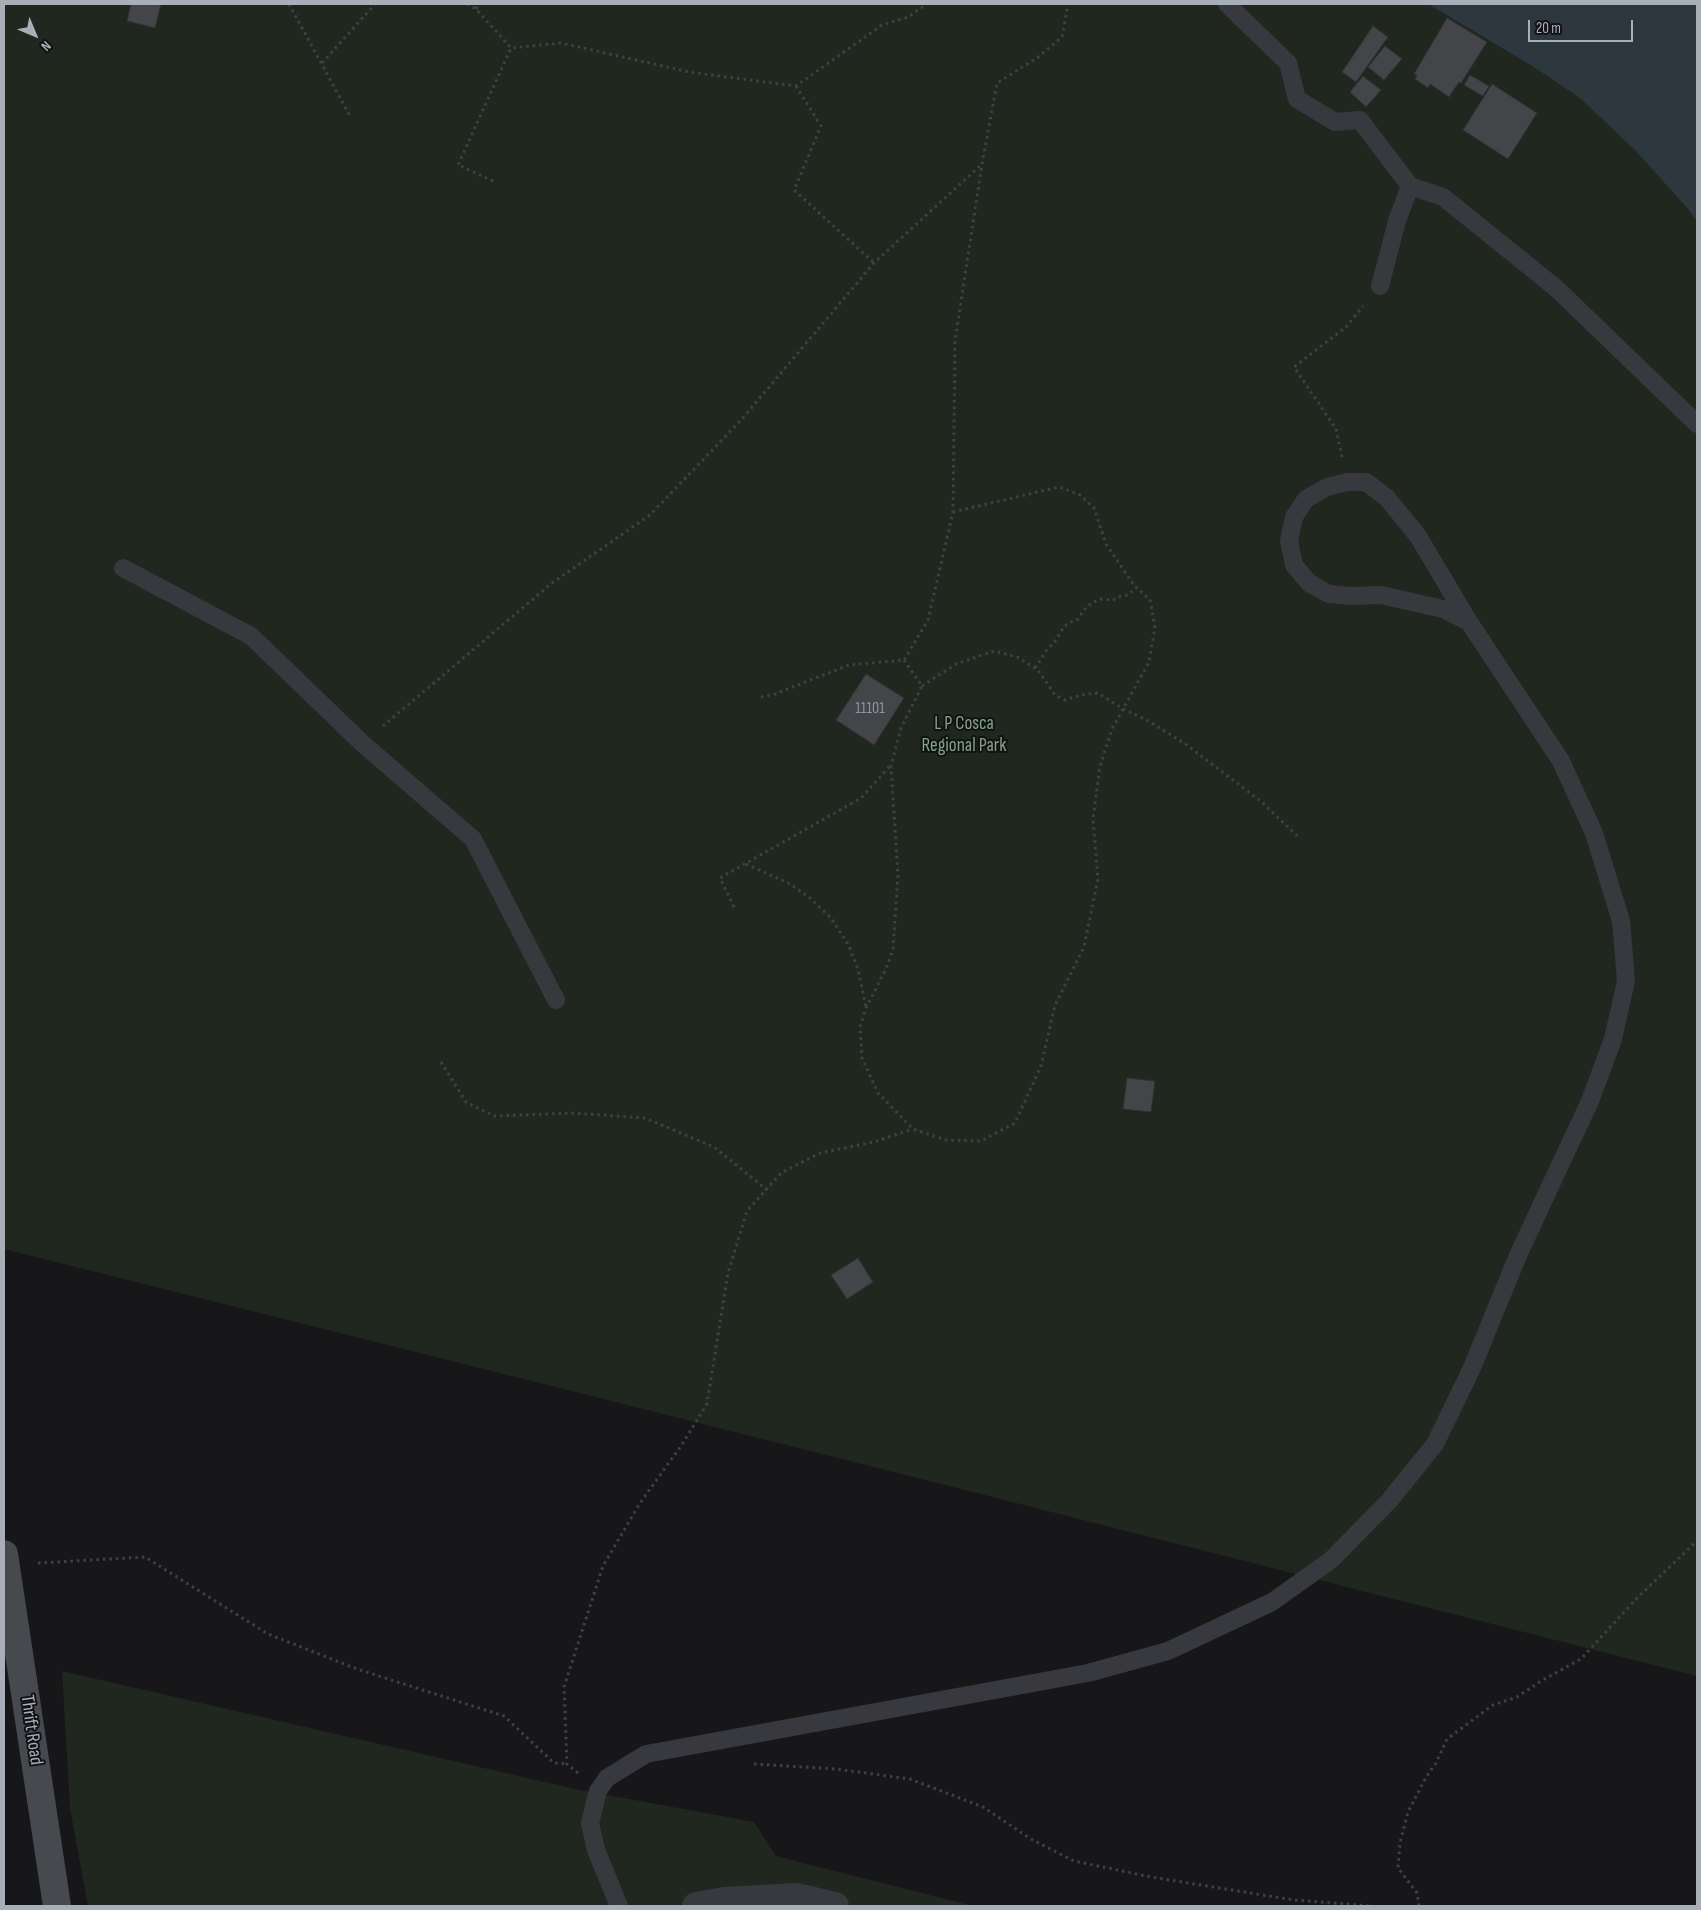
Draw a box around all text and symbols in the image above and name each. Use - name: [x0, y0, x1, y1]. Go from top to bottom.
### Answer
- north arrow: [10, 10, 60, 60]
- scale bar: [1531, 10, 1636, 42]
- text: 20 m: [1536, 19, 1561, 38]
- text: N: [37, 37, 55, 55]
- house number: 11101: [855, 699, 885, 719]
- park label: L P Cosca Regional Park: [922, 713, 1006, 757]
- street label: Thrift Road: [15, 1693, 47, 1767]

